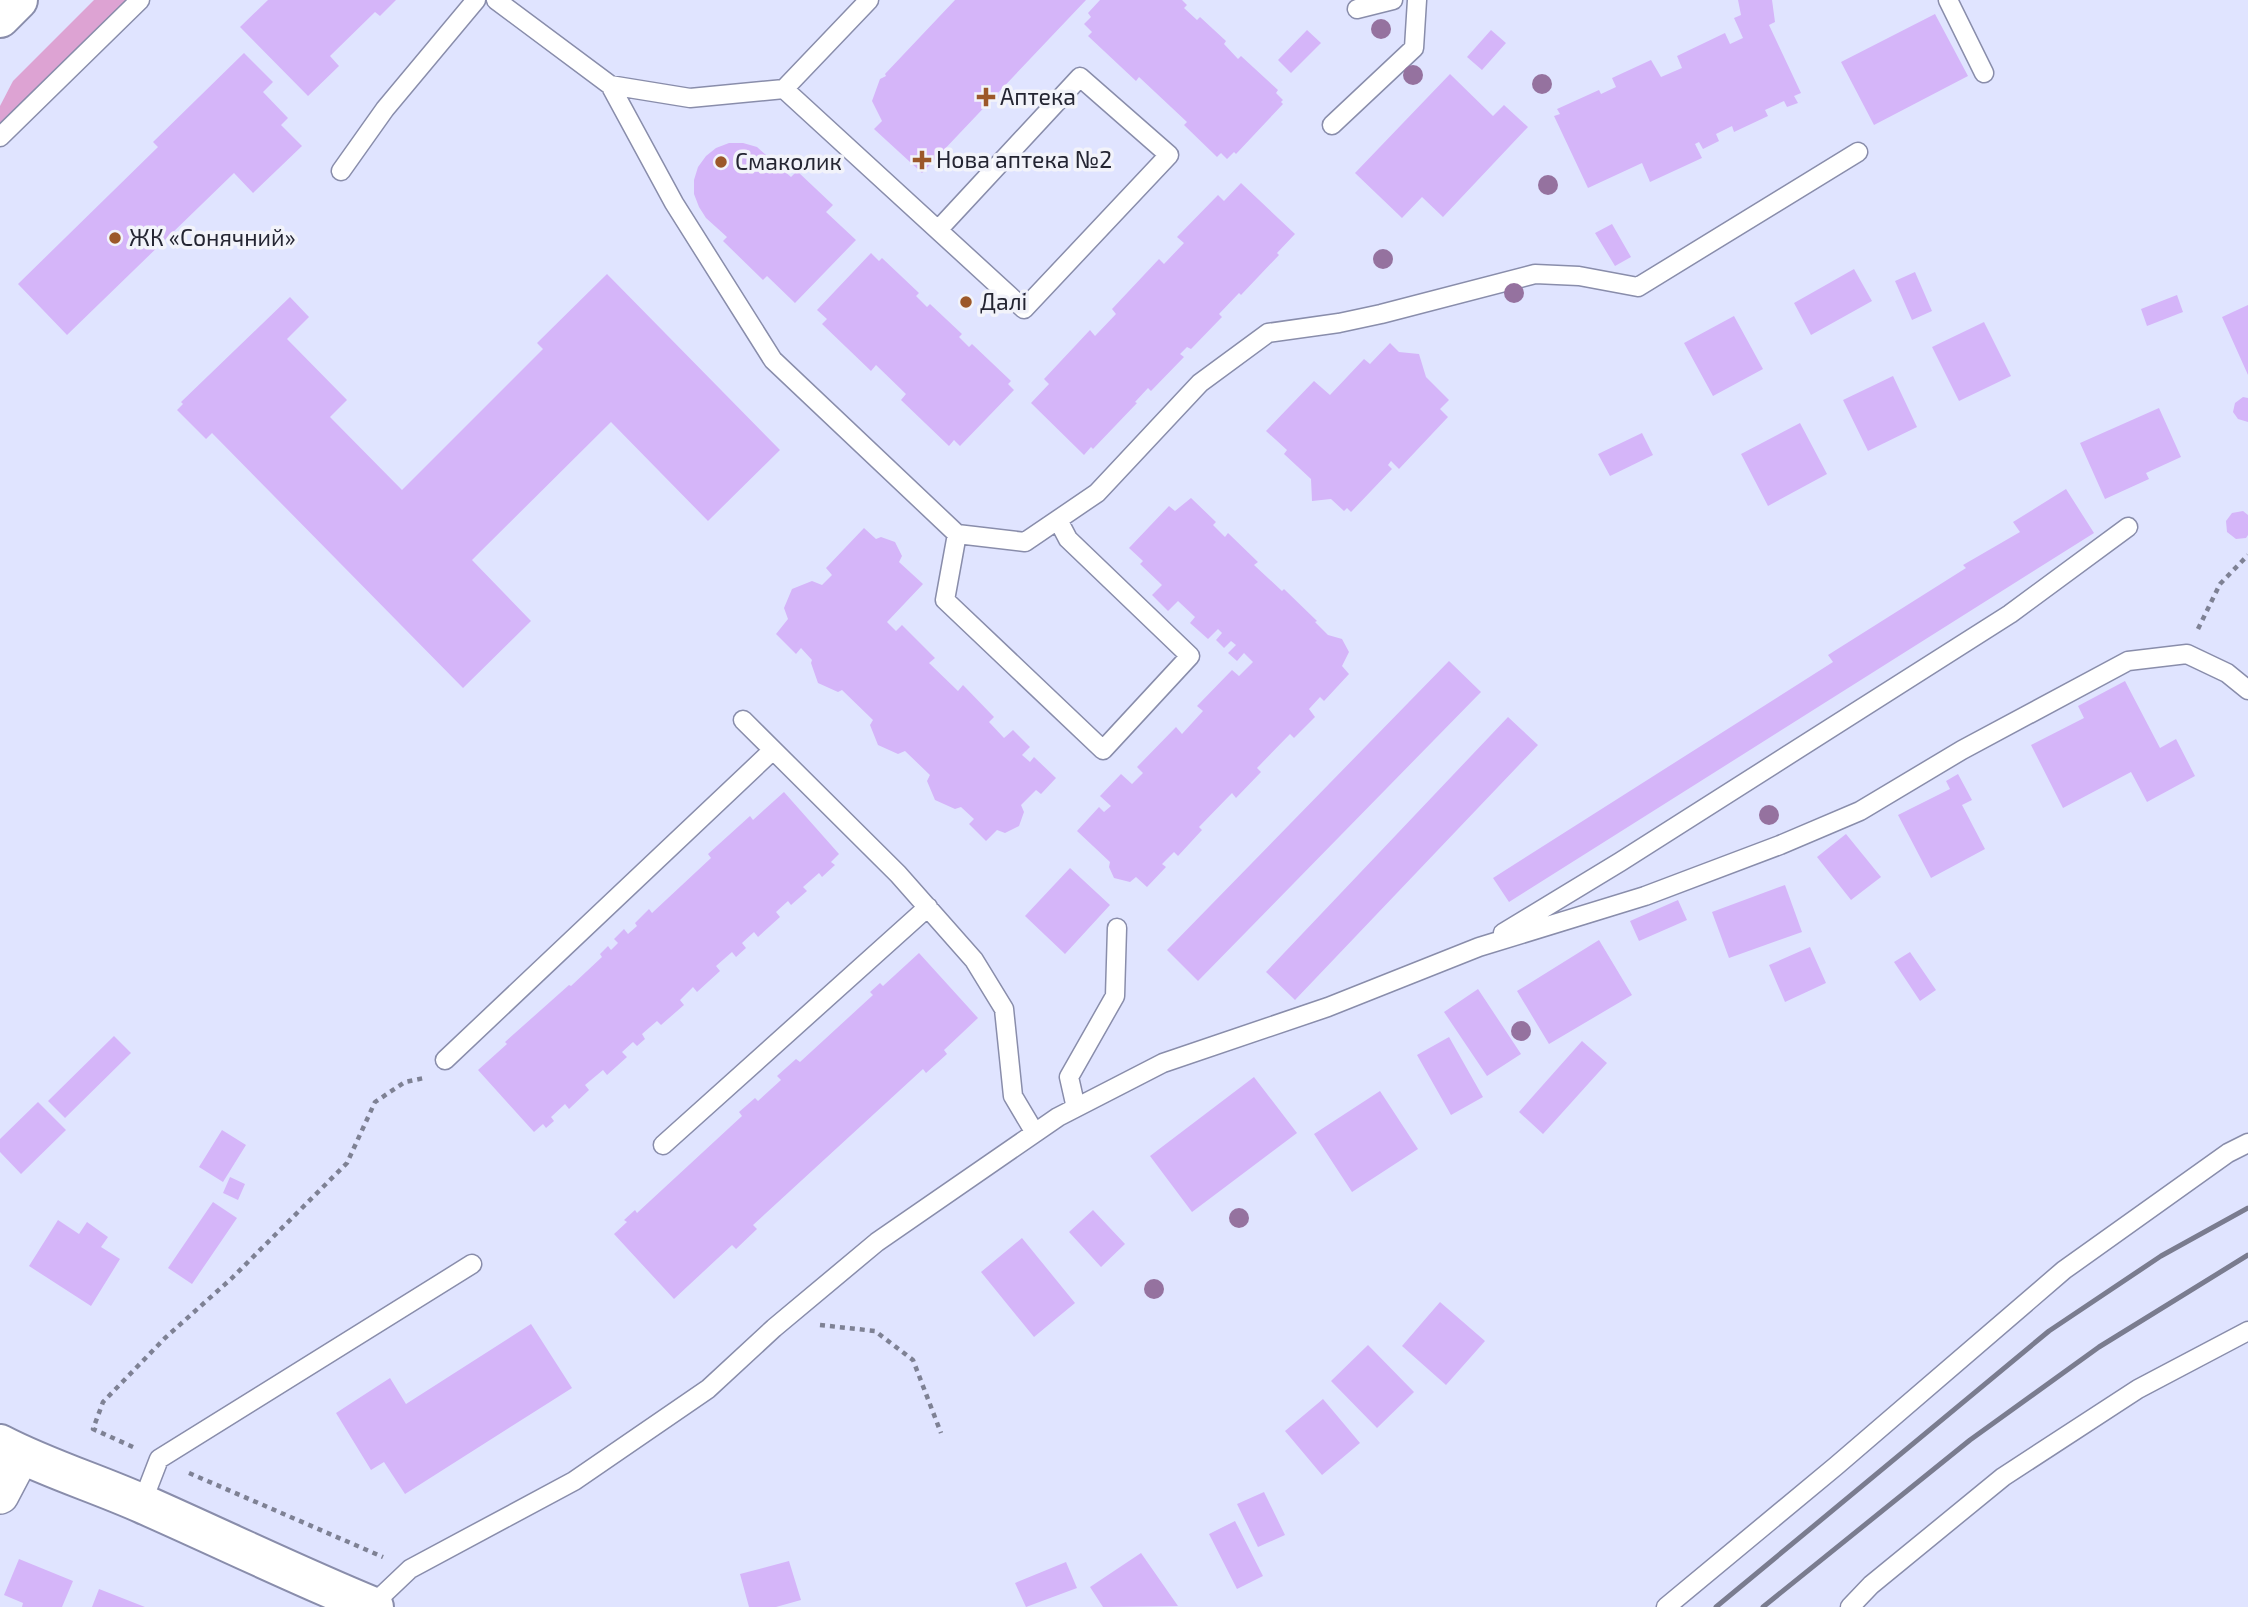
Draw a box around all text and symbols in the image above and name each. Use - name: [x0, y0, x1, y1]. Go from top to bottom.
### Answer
- place label: Аптека: [1000, 82, 1076, 110]
- marker: Аптека: [978, 89, 994, 105]
- place label: Нова аптека №2: [936, 145, 1112, 173]
- place label: Смаколик: [735, 147, 842, 175]
- marker: Нова аптека №2: [914, 152, 930, 168]
- marker: Смаколик: [713, 154, 729, 170]
- place label: ЖК «Сонячний»: [129, 223, 296, 251]
- marker: ЖК «Сонячний»: [107, 230, 123, 246]
- place label: Далі: [980, 287, 1027, 315]
- marker: Далі: [958, 294, 974, 310]

